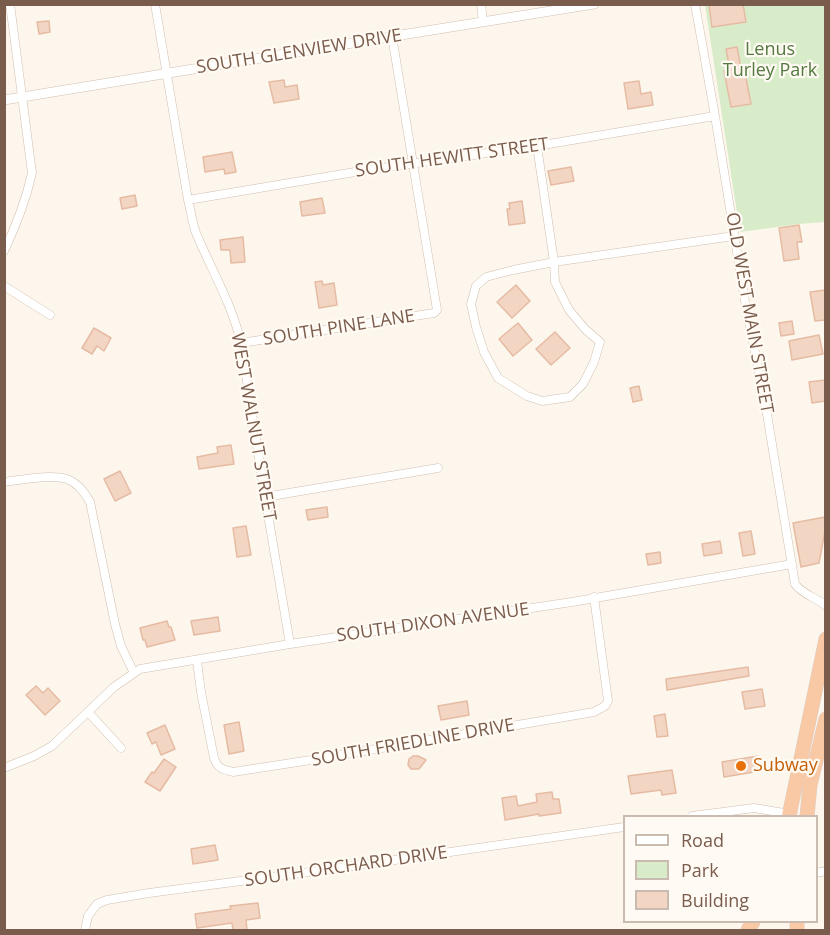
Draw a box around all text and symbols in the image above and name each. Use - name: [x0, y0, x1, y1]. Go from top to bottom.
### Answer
- street label: SOUTH GLENVIEW DRIVE: [195, 25, 403, 79]
- park label: Lenus Turley Park: [723, 39, 817, 82]
- street label: SOUTH HEWITT STREET: [354, 134, 550, 182]
- street label: OLD WEST MAIN STREET: [721, 211, 777, 415]
- street label: SOUTH PINE LANE: [262, 305, 416, 351]
- street label: WEST WALNUT STREET: [226, 331, 280, 523]
- street label: SOUTH DIXON AVENUE: [335, 599, 531, 647]
- street label: SOUTH FRIEDLINE DRIVE: [310, 714, 516, 772]
- place label: Subway: [753, 755, 818, 777]
- marker: Subway: [734, 759, 748, 773]
- legend: [623, 815, 818, 923]
- text: Road: [681, 828, 724, 852]
- street label: SOUTH ORCHARD DRIVE: [243, 842, 449, 892]
- text: Park: [681, 858, 719, 882]
- text: Building: [681, 888, 749, 912]

